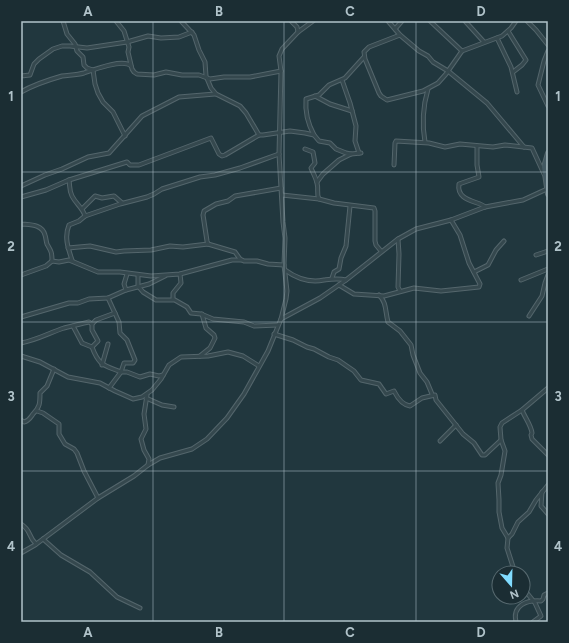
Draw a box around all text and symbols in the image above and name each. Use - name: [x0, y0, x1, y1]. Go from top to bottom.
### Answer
- text: A: [83, 4, 93, 19]
- text: B: [215, 4, 223, 19]
- text: C: [345, 4, 355, 19]
- text: D: [476, 4, 486, 19]
- text: 1: [8, 89, 14, 104]
- text: 1: [555, 89, 561, 104]
- text: 2: [7, 239, 15, 254]
- text: 2: [554, 239, 562, 254]
- text: 3: [7, 389, 15, 404]
- text: 3: [554, 389, 562, 404]
- text: 4: [7, 539, 15, 554]
- text: 4: [554, 539, 562, 554]
- north arrow: [491, 565, 531, 605]
- text: N: [508, 586, 520, 601]
- text: A: [83, 625, 93, 640]
- text: B: [215, 625, 223, 640]
- text: C: [345, 625, 355, 640]
- text: D: [476, 625, 486, 640]

